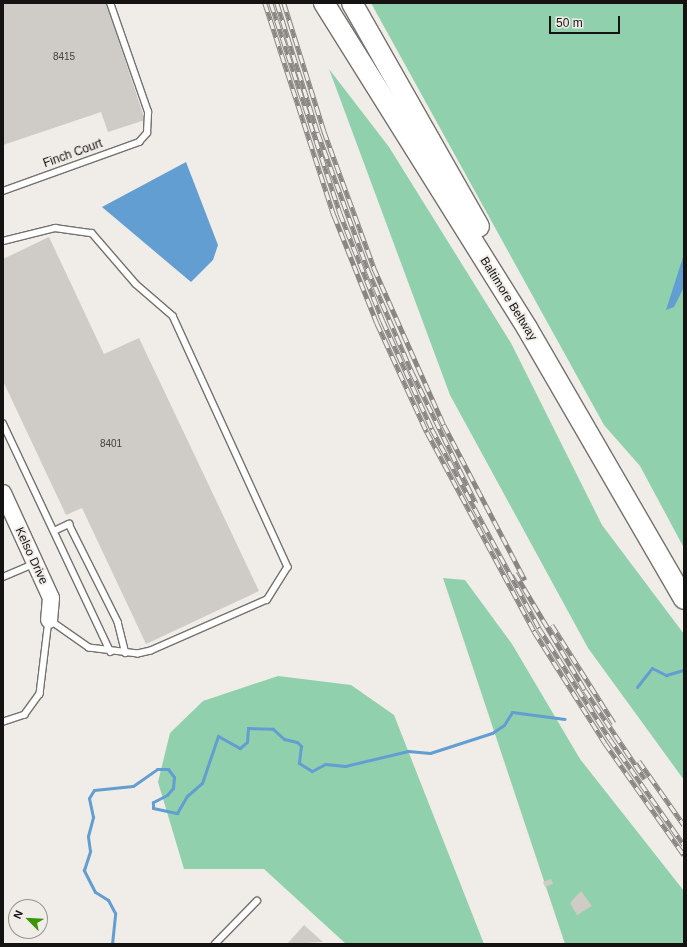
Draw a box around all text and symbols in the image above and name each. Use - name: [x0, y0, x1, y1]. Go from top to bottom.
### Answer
- scale bar: [551, 8, 622, 34]
- text: 50 m: [556, 16, 583, 30]
- house number: 8415: [53, 51, 75, 63]
- street label: Finch Court: [41, 137, 105, 171]
- street label: Baltimore Beltway: [476, 254, 540, 344]
- house number: 8401: [100, 438, 122, 450]
- street label: Kelso Drive: [12, 525, 50, 587]
- north arrow: [8, 899, 48, 939]
- text: N: [11, 908, 25, 921]

